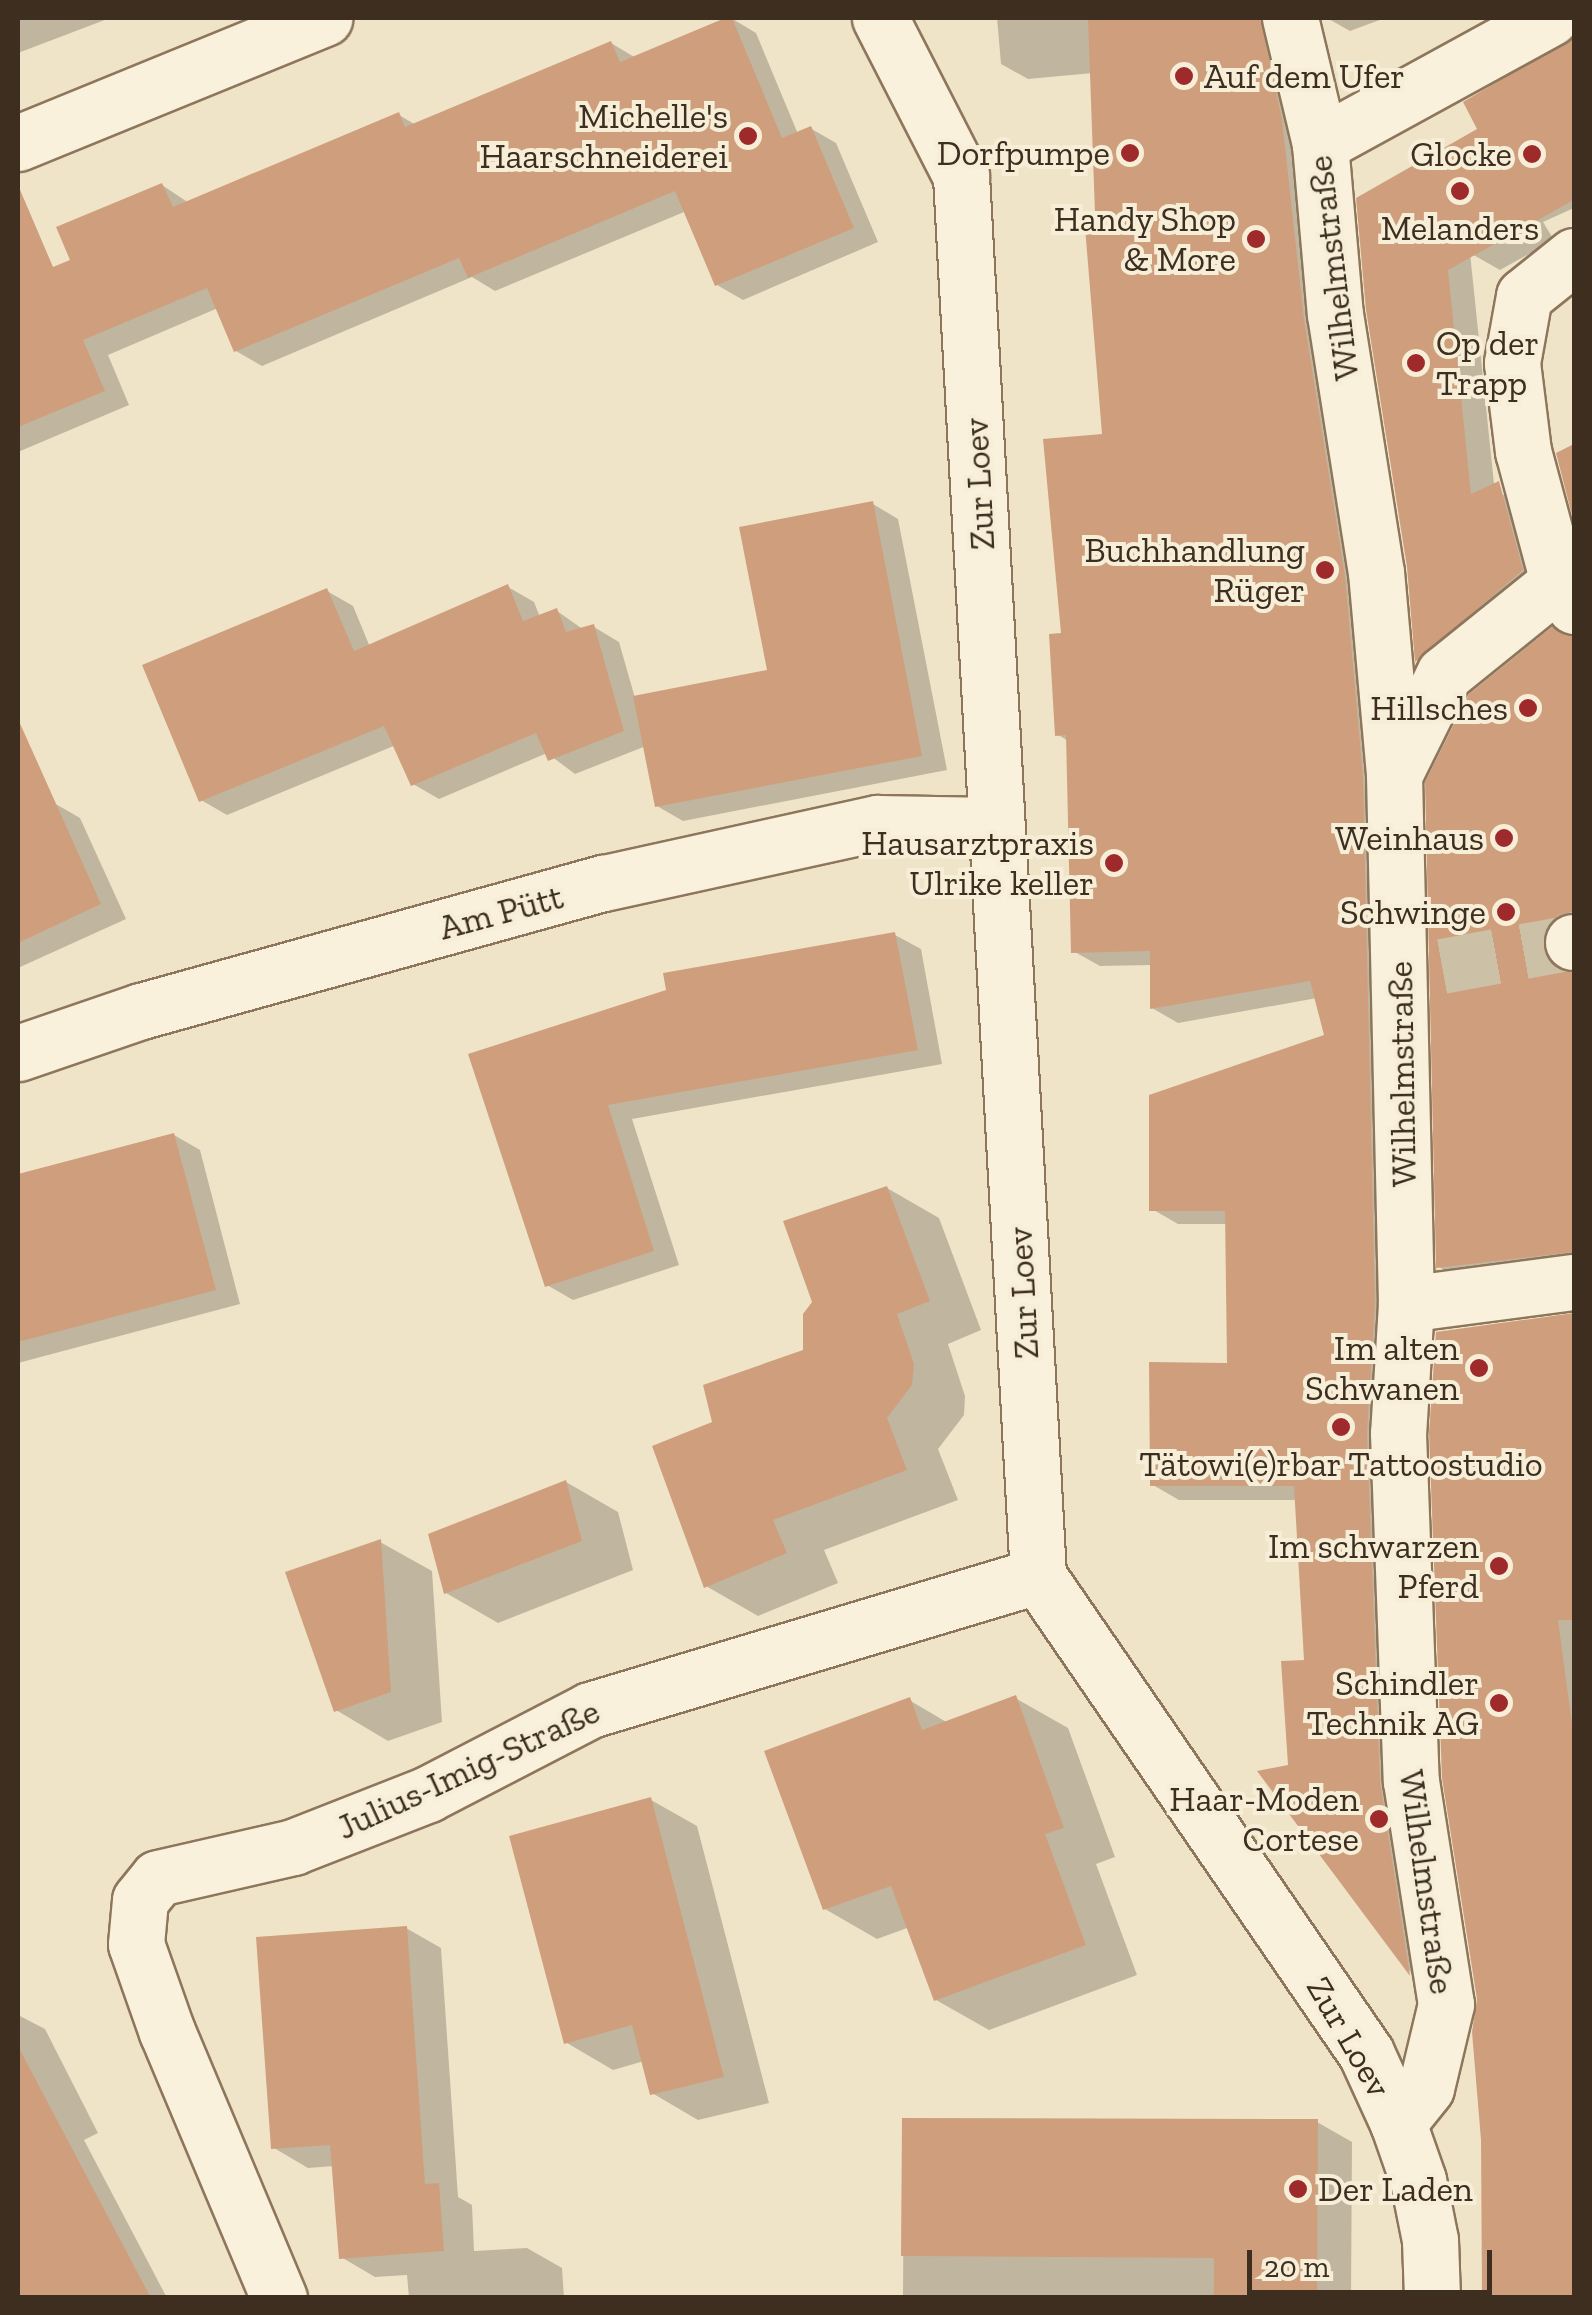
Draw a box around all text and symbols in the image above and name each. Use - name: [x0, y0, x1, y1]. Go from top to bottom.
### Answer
- place label: Auf dem Ufer: [1204, 55, 1405, 97]
- marker: Auf dem Ufer: [1173, 65, 1195, 87]
- place label: Michelle's Haarschneiderei: [479, 95, 728, 177]
- marker: Michelle's Haarschneiderei: [737, 125, 759, 147]
- place label: Dorfpumpe: [937, 132, 1110, 174]
- place label: Glocke: [1410, 133, 1512, 175]
- marker: Dorfpumpe: [1119, 142, 1141, 164]
- marker: Glocke: [1521, 143, 1543, 165]
- street label: Wilhelmstraße: [1298, 153, 1368, 383]
- marker: Melanders: [1449, 180, 1471, 202]
- place label: Handy Shop & More: [1053, 198, 1236, 280]
- place label: Melanders: [1381, 207, 1539, 249]
- marker: Handy Shop & More: [1245, 228, 1267, 250]
- place label: Op der Trapp: [1436, 322, 1539, 404]
- marker: Op der Trapp: [1405, 352, 1427, 374]
- street label: Zur Loev: [955, 417, 1003, 551]
- place label: Buchhandlung Rüger: [1085, 529, 1305, 611]
- marker: Buchhandlung Rüger: [1314, 559, 1336, 581]
- place label: Hillsches: [1370, 687, 1508, 729]
- marker: Hillsches: [1517, 697, 1539, 719]
- place label: Weinhaus: [1335, 817, 1484, 859]
- place label: Hausarztpraxis Ulrike keller: [861, 822, 1094, 904]
- marker: Weinhaus: [1493, 827, 1515, 849]
- marker: Hausarztpraxis Ulrike keller: [1103, 852, 1125, 874]
- street label: Am Pütt: [434, 875, 568, 949]
- place label: Schwinge: [1340, 891, 1486, 933]
- marker: Schwinge: [1495, 901, 1517, 923]
- street label: Wilhelmstraße: [1379, 961, 1425, 1187]
- street label: Zur Loev: [999, 1226, 1047, 1360]
- place label: Im alten Schwanen: [1305, 1327, 1459, 1409]
- marker: Im alten Schwanen: [1468, 1357, 1490, 1379]
- marker: Tätowi(e)rbar Tattoostudio: [1330, 1416, 1352, 1438]
- place label: Tätowi(e)rbar Tattoostudio: [1139, 1443, 1543, 1485]
- place label: Im schwarzen Pferd: [1268, 1525, 1479, 1607]
- marker: Im schwarzen Pferd: [1488, 1555, 1510, 1577]
- place label: Schindler Technik AG: [1305, 1662, 1479, 1744]
- street label: Julius-Imig-Straße: [330, 1690, 606, 1848]
- marker: Schindler Technik AG: [1488, 1692, 1510, 1714]
- street label: Wilhelmstraße: [1390, 1767, 1464, 1997]
- place label: Haar-Moden Cortese: [1169, 1778, 1359, 1860]
- marker: Haar-Moden Cortese: [1368, 1808, 1390, 1830]
- street label: Zur Loev: [1298, 1969, 1400, 2105]
- place label: Der Laden: [1318, 2168, 1473, 2210]
- marker: Der Laden: [1287, 2178, 1309, 2200]
- scale bar: [1252, 2230, 1497, 2292]
- text: 20 m: [1264, 2249, 1329, 2285]

